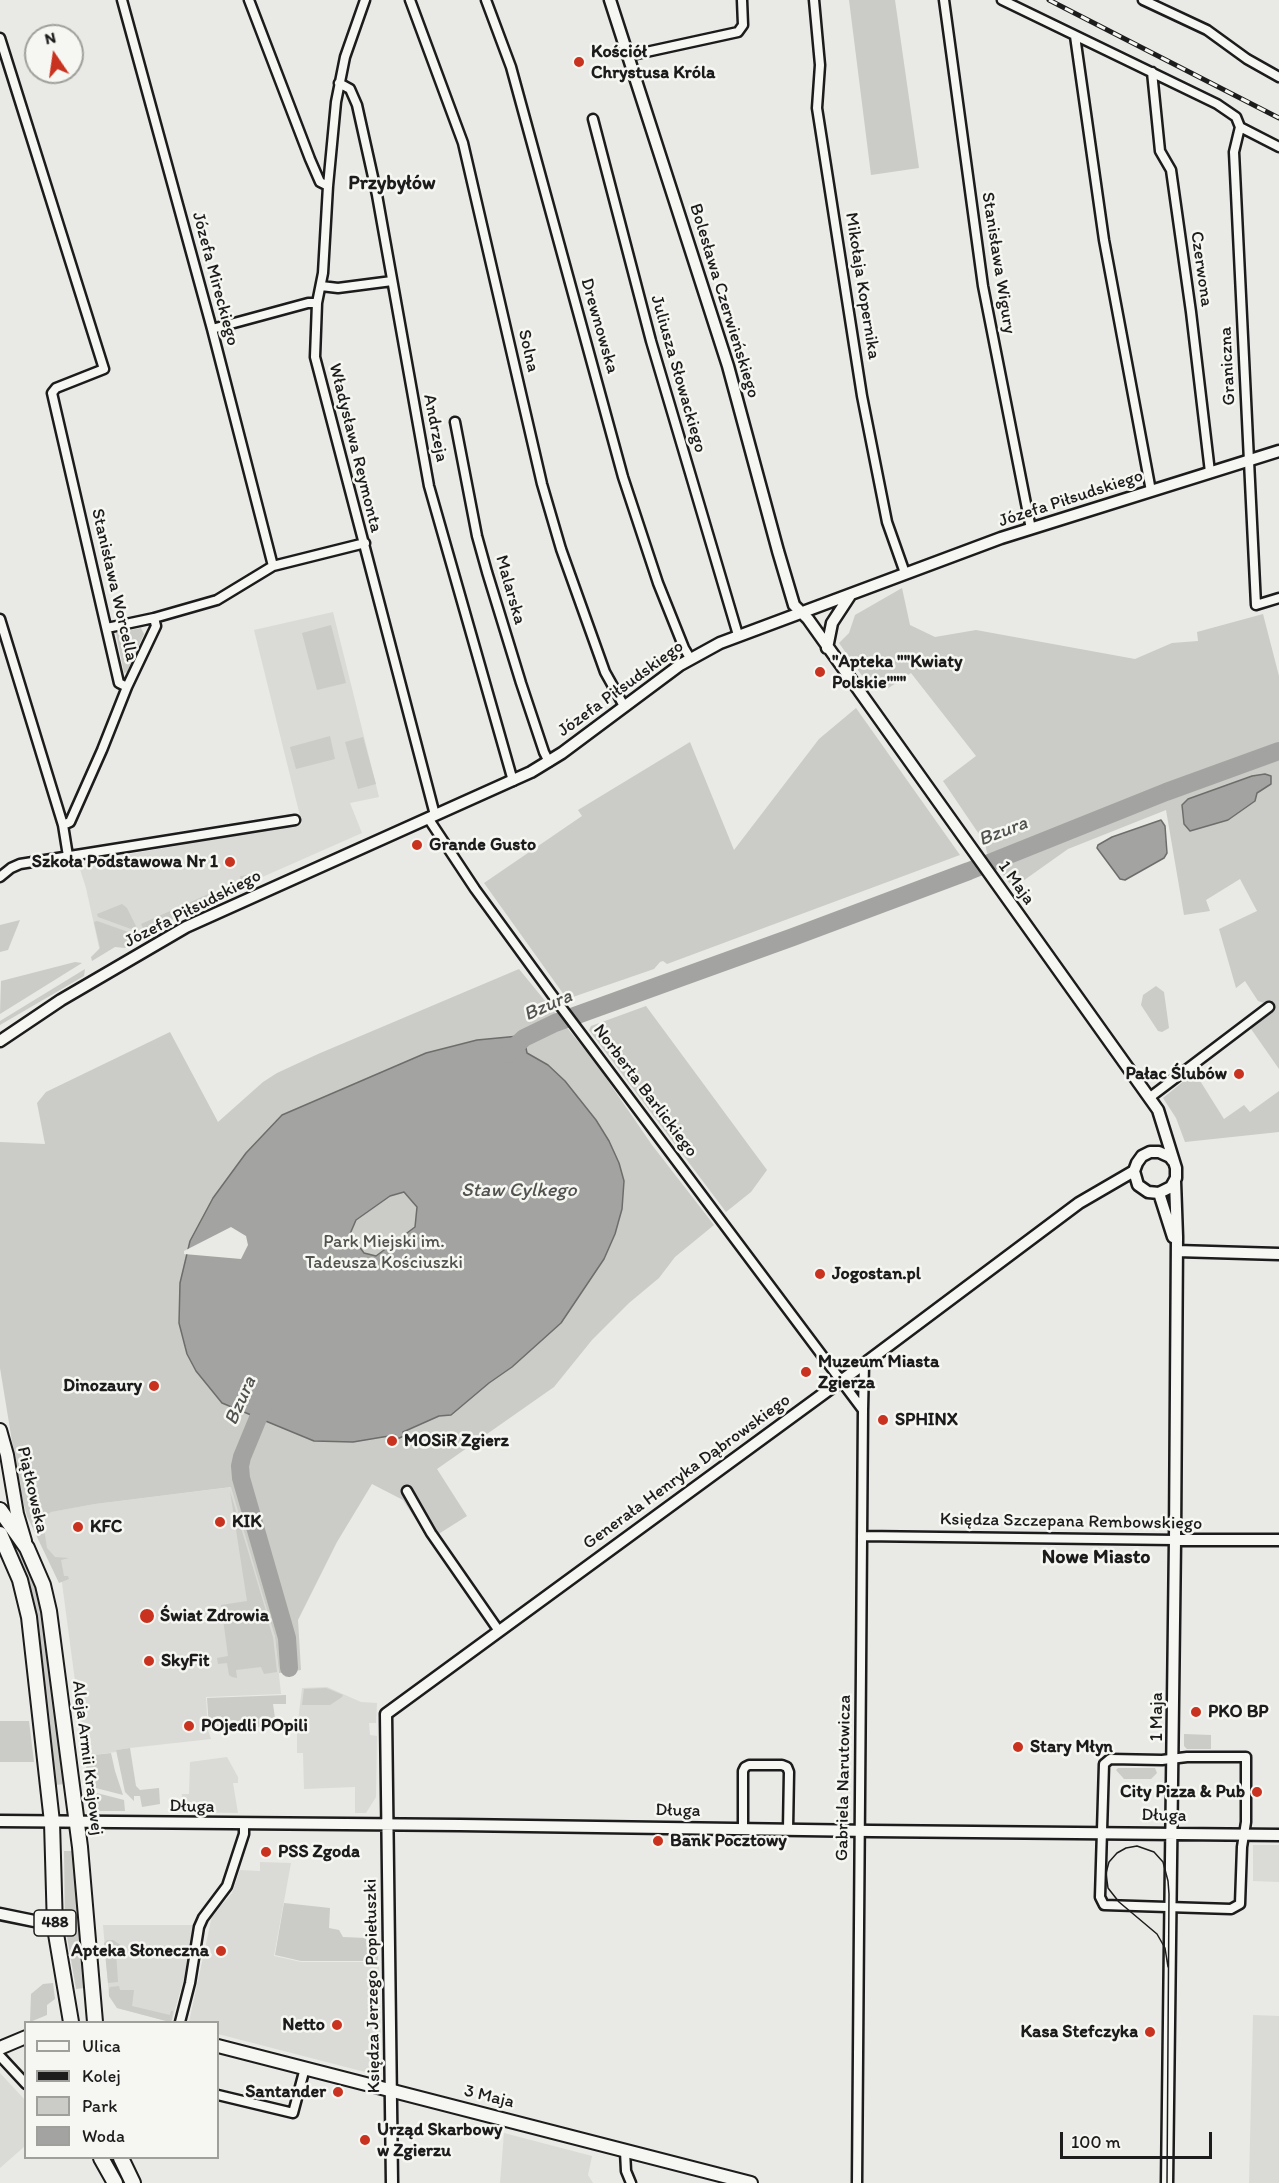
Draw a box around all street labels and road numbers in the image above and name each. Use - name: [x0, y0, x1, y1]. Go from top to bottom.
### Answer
- street label: Stanisława Wigury: [976, 191, 1020, 335]
- street label: Bolesława Czerwieńskiego: [684, 201, 764, 401]
- street label: Józefa Mireckiego: [187, 210, 243, 348]
- street label: Mikołaja Kopernika: [840, 211, 884, 361]
- street label: Czerwona: [1185, 230, 1217, 308]
- street label: Drewnowska: [575, 276, 623, 376]
- street label: Juliusza Słowackiego: [645, 293, 711, 455]
- street label: Graniczna: [1215, 326, 1241, 406]
- street label: Solna: [513, 328, 543, 374]
- street label: Władysława Reymonta: [323, 361, 387, 535]
- street label: Andrzeja: [418, 392, 452, 464]
- street label: Józefa Piłsudskiego: [996, 465, 1146, 533]
- street label: Stanisława Worcella: [86, 507, 142, 663]
- street label: Malarska: [490, 553, 530, 627]
- street label: Józefa Piłsudskiego: [554, 636, 688, 742]
- street label: 1 Maja: [993, 857, 1039, 909]
- street label: Józefa Piłsudskiego: [121, 865, 265, 953]
- street label: Norberta Barlickiego: [588, 1020, 702, 1162]
- street label: Generała Henryka Dąbrowskiego: [579, 1389, 795, 1555]
- street label: Piątkowska: [12, 1445, 52, 1535]
- street label: Księdza Szczepana Rembowskiego: [940, 1509, 1202, 1535]
- street label: Aleja Armii Krajowej: [67, 1679, 107, 1837]
- street label: 1 Maja: [1146, 1692, 1168, 1742]
- street label: Gabriela Narutowicza: [832, 1695, 856, 1861]
- street label: Długa: [169, 1796, 215, 1818]
- street label: Długa: [655, 1800, 701, 1822]
- street label: Długa: [1141, 1805, 1187, 1827]
- street label: Księdza Jerzego Popiełuszki: [360, 1879, 386, 2093]
- road number: 488: [34, 1910, 76, 1936]
- street label: 3 Maja: [462, 2080, 516, 2114]

